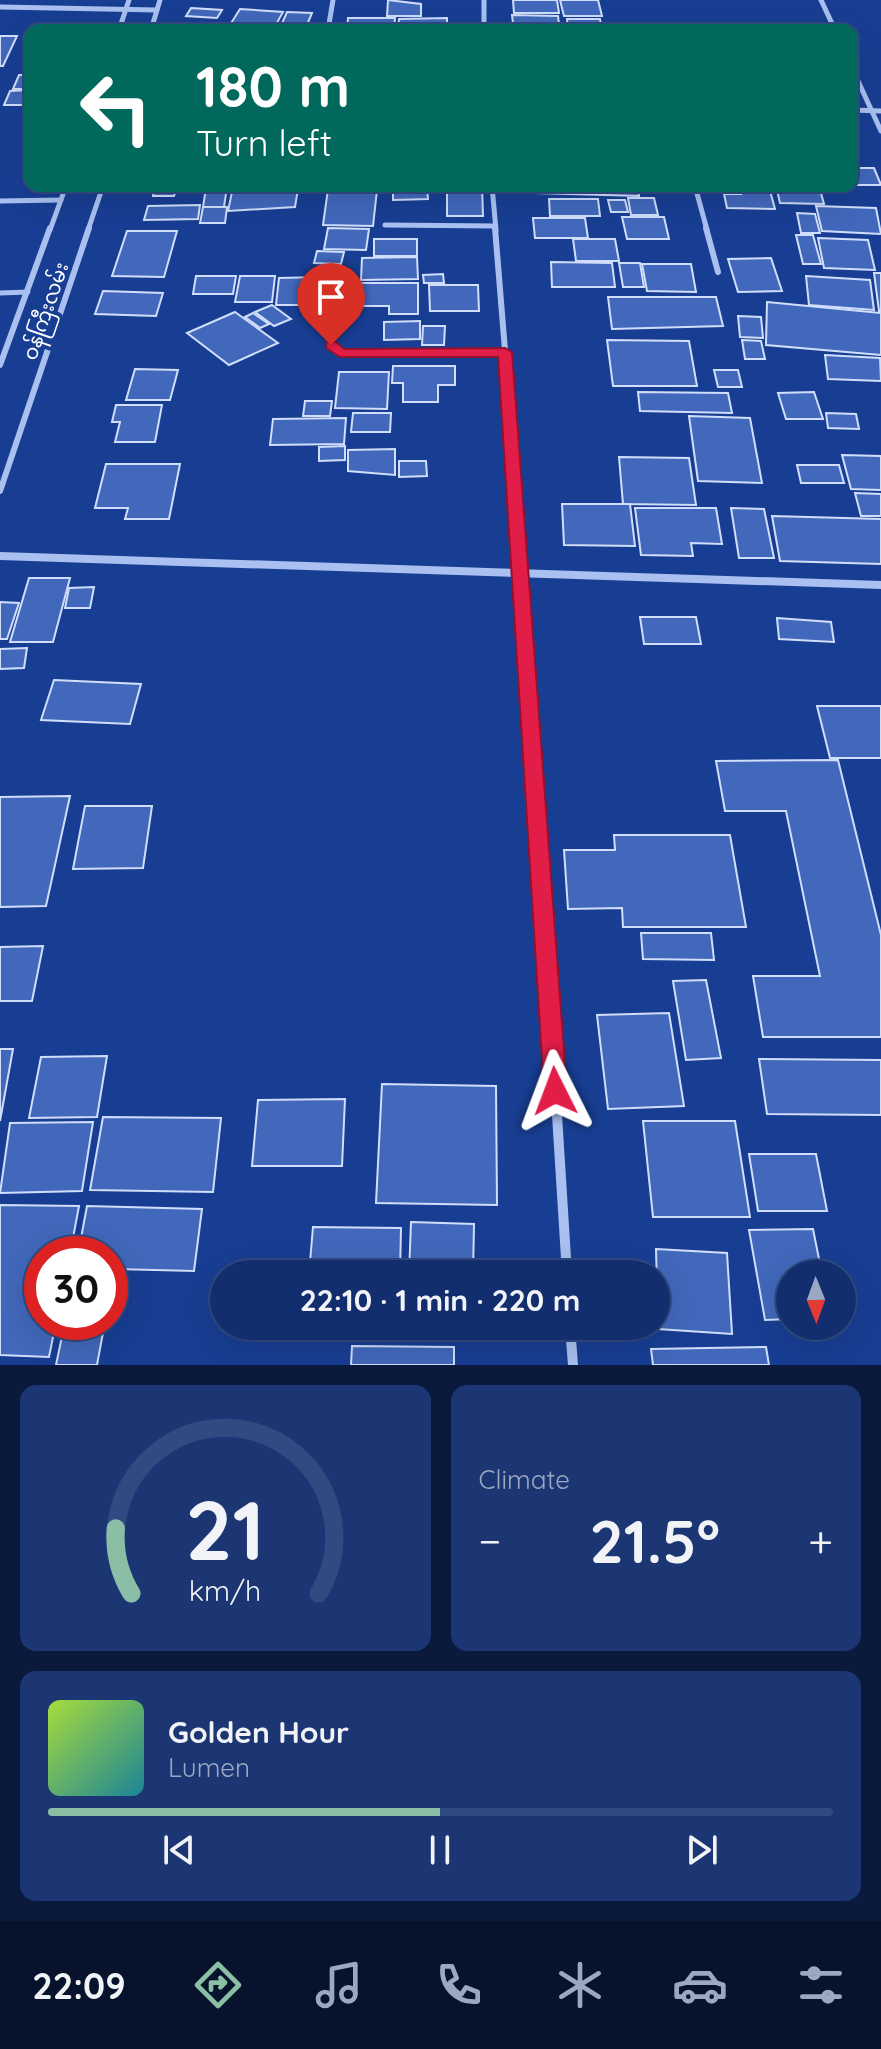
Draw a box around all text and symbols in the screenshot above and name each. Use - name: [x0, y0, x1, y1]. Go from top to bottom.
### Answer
- text: 180 m: [196, 51, 350, 121]
- icon: left: [64, 56, 168, 160]
- text: Turn left: [196, 120, 332, 165]
- street label: ဝန်ကြီးလမ်း: [16, 258, 77, 365]
- pin: [297, 263, 365, 345]
- icon: arrive: [309, 275, 353, 319]
- position arrow: [513, 1049, 597, 1133]
- speed limit sign: 30: [24, 1236, 128, 1340]
- north arrow: [776, 1260, 856, 1340]
- map controls: [776, 1260, 856, 1340]
- text: 22:10 · 1 min · 220 m: [300, 1281, 580, 1319]
- text: Climate: [479, 1463, 570, 1496]
- text: 21: [185, 1477, 265, 1581]
- text: 21.5°: [590, 1503, 720, 1578]
- text: −: [479, 1513, 501, 1568]
- text: +: [808, 1513, 833, 1568]
- text: km/h: [189, 1572, 262, 1608]
- text: Golden Hour: [168, 1713, 349, 1751]
- text: Lumen: [168, 1751, 250, 1784]
- icon: previous: [157, 1828, 201, 1872]
- icon: pause: [418, 1828, 462, 1872]
- icon: next: [680, 1828, 724, 1872]
- icon: directions: [190, 1957, 246, 2013]
- icon: music: [311, 1957, 367, 2013]
- icon: phone: [431, 1957, 487, 2013]
- icon: climate: [552, 1957, 608, 2013]
- icon: car: [672, 1957, 728, 2013]
- icon: filters: [793, 1957, 849, 2013]
- text: 22:09: [32, 1963, 126, 2008]

